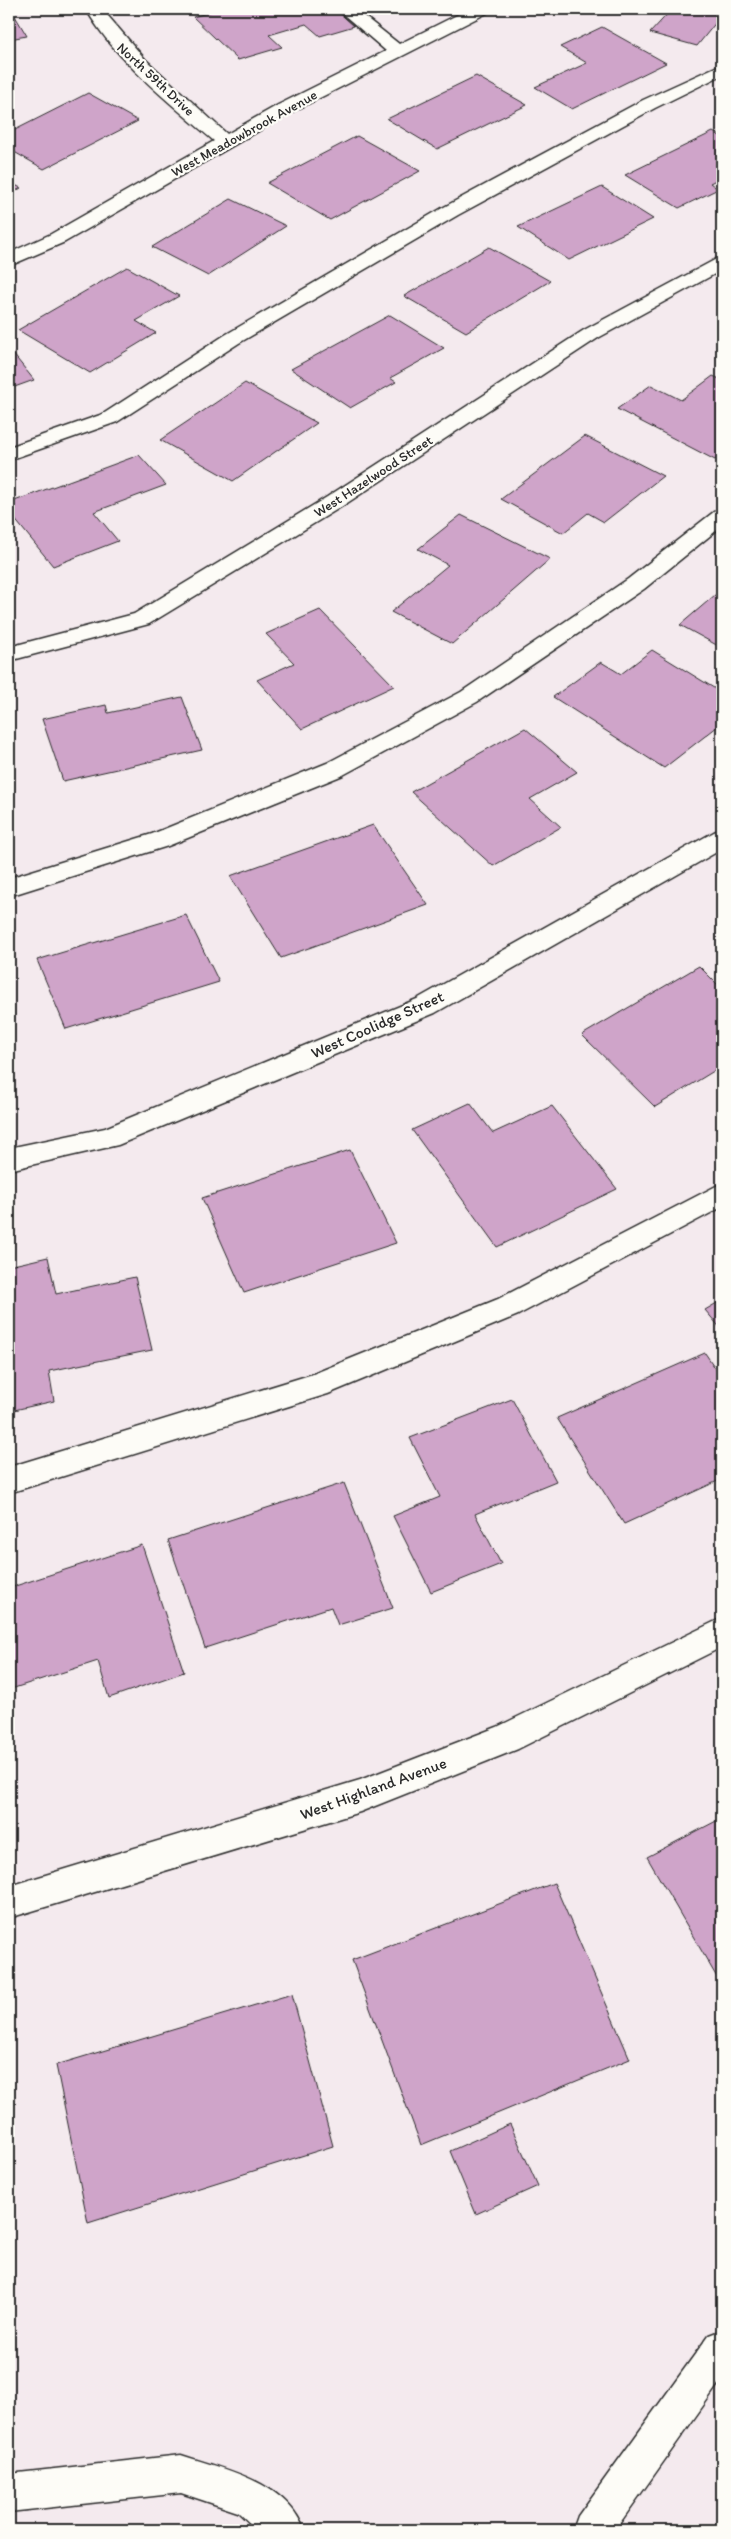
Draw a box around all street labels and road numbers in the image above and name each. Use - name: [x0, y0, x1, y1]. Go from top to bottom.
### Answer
- street label: North 59th Drive: [113, 39, 198, 120]
- street label: West Meadowbrook Avenue: [168, 86, 320, 181]
- street label: West Hazelwood Street: [311, 432, 436, 521]
- street label: West Coolidge Street: [308, 987, 447, 1062]
- street label: West Highland Avenue: [297, 1753, 449, 1824]

